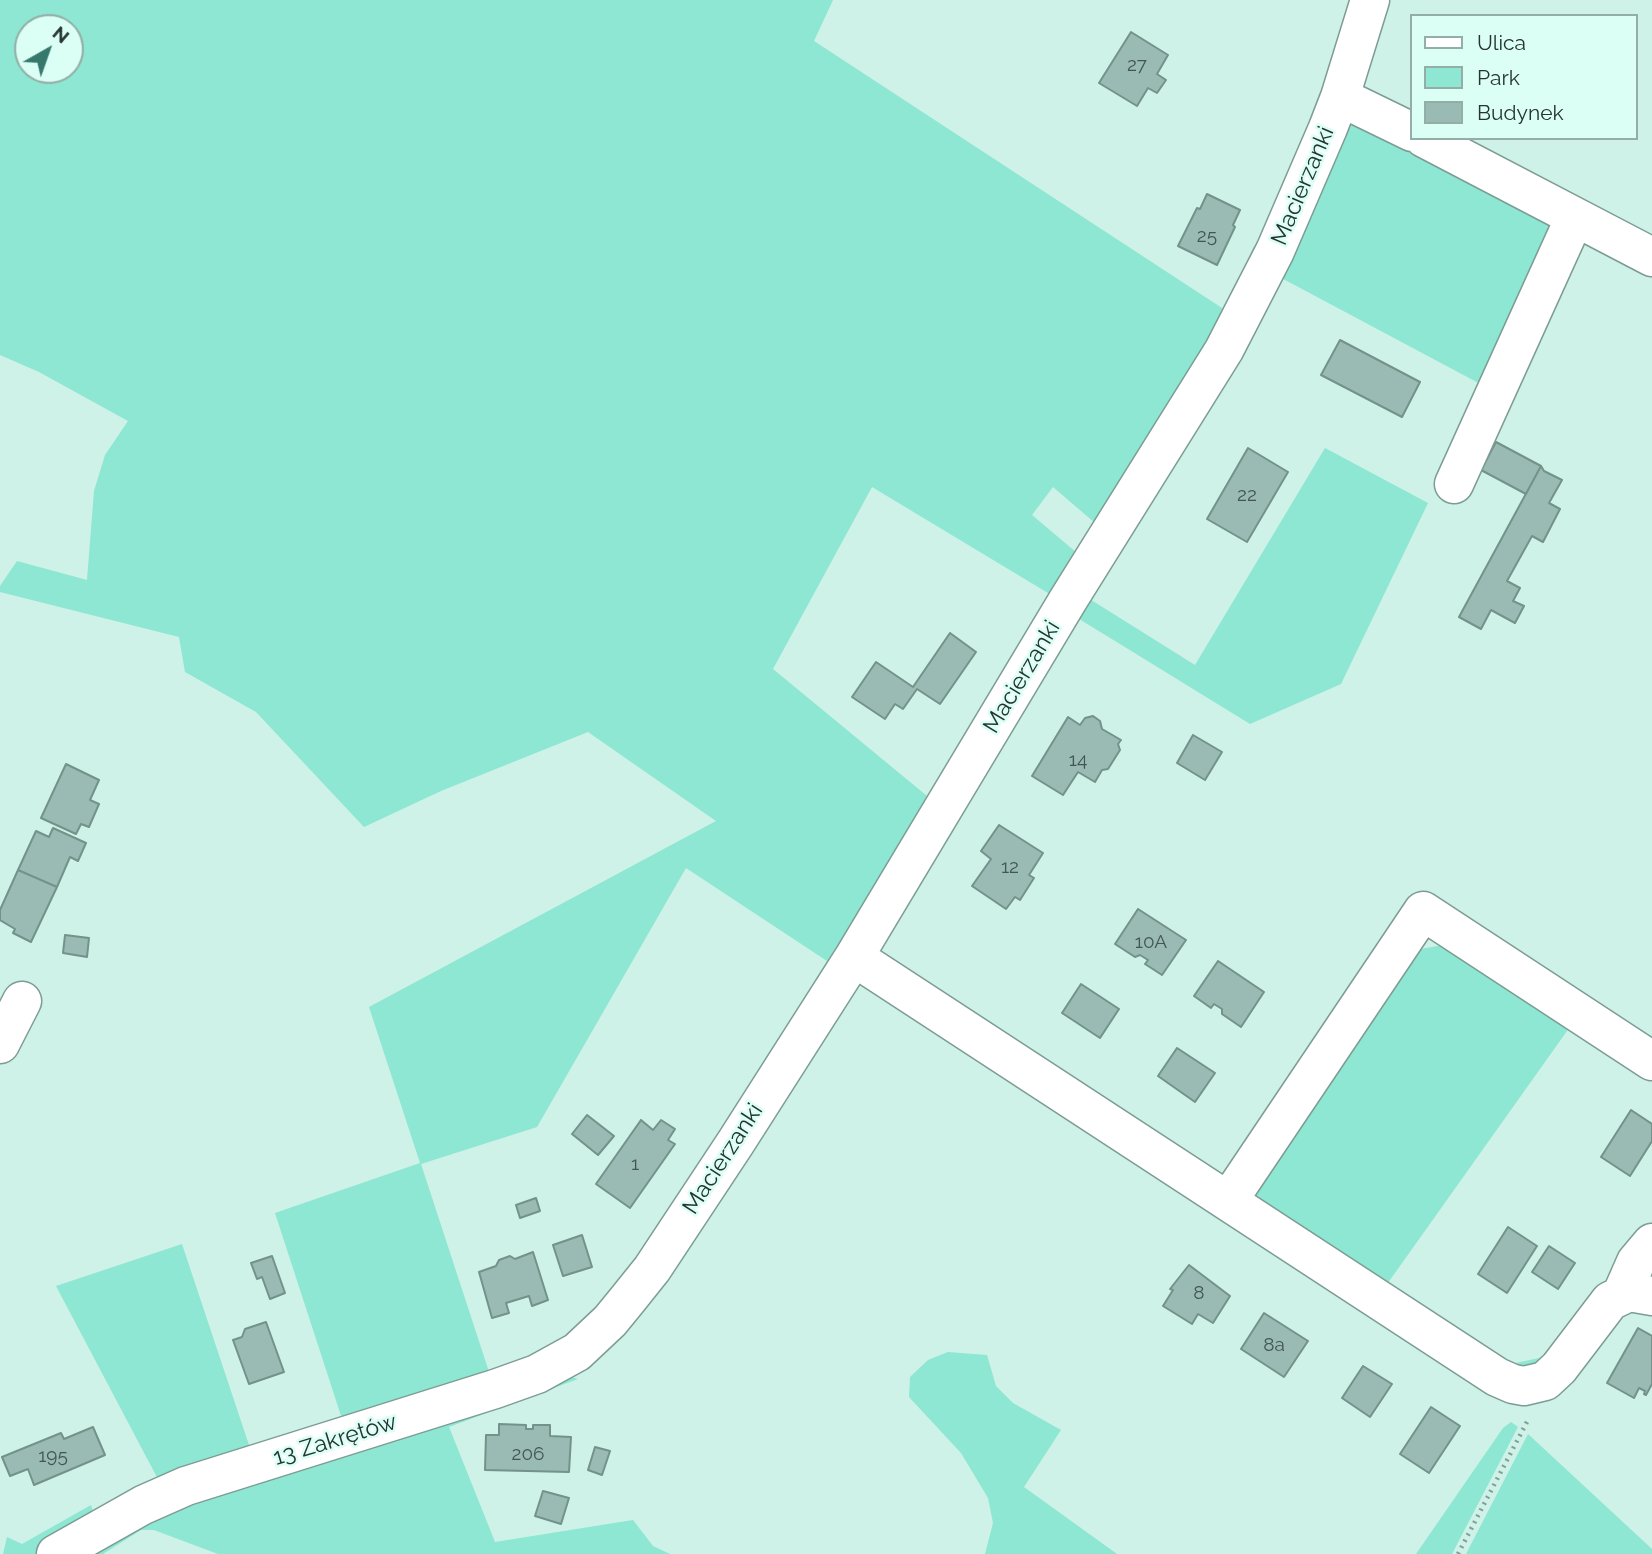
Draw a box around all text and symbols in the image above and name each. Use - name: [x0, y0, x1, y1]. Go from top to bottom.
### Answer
- north arrow: [14, 14, 84, 84]
- legend: [1410, 14, 1638, 140]
- text: N: [49, 21, 74, 48]
- text: Ulica: [1477, 30, 1526, 55]
- house number: 27: [1127, 54, 1147, 76]
- text: Park: [1477, 65, 1520, 90]
- text: Budynek: [1477, 100, 1564, 125]
- street label: Macierzanki: [1266, 122, 1340, 250]
- house number: 25: [1197, 225, 1217, 247]
- house number: 22: [1237, 484, 1257, 506]
- street label: Macierzanki: [978, 616, 1066, 738]
- house number: 14: [1069, 749, 1087, 771]
- house number: 12: [1001, 856, 1019, 878]
- house number: 10A: [1135, 931, 1167, 953]
- street label: Macierzanki: [677, 1099, 769, 1219]
- house number: 1: [631, 1153, 639, 1175]
- house number: 8: [1193, 1282, 1205, 1304]
- house number: 8a: [1263, 1334, 1285, 1356]
- street label: 13 Zakrętów: [270, 1408, 400, 1472]
- house number: 206: [512, 1443, 544, 1465]
- house number: 195: [38, 1445, 68, 1467]

